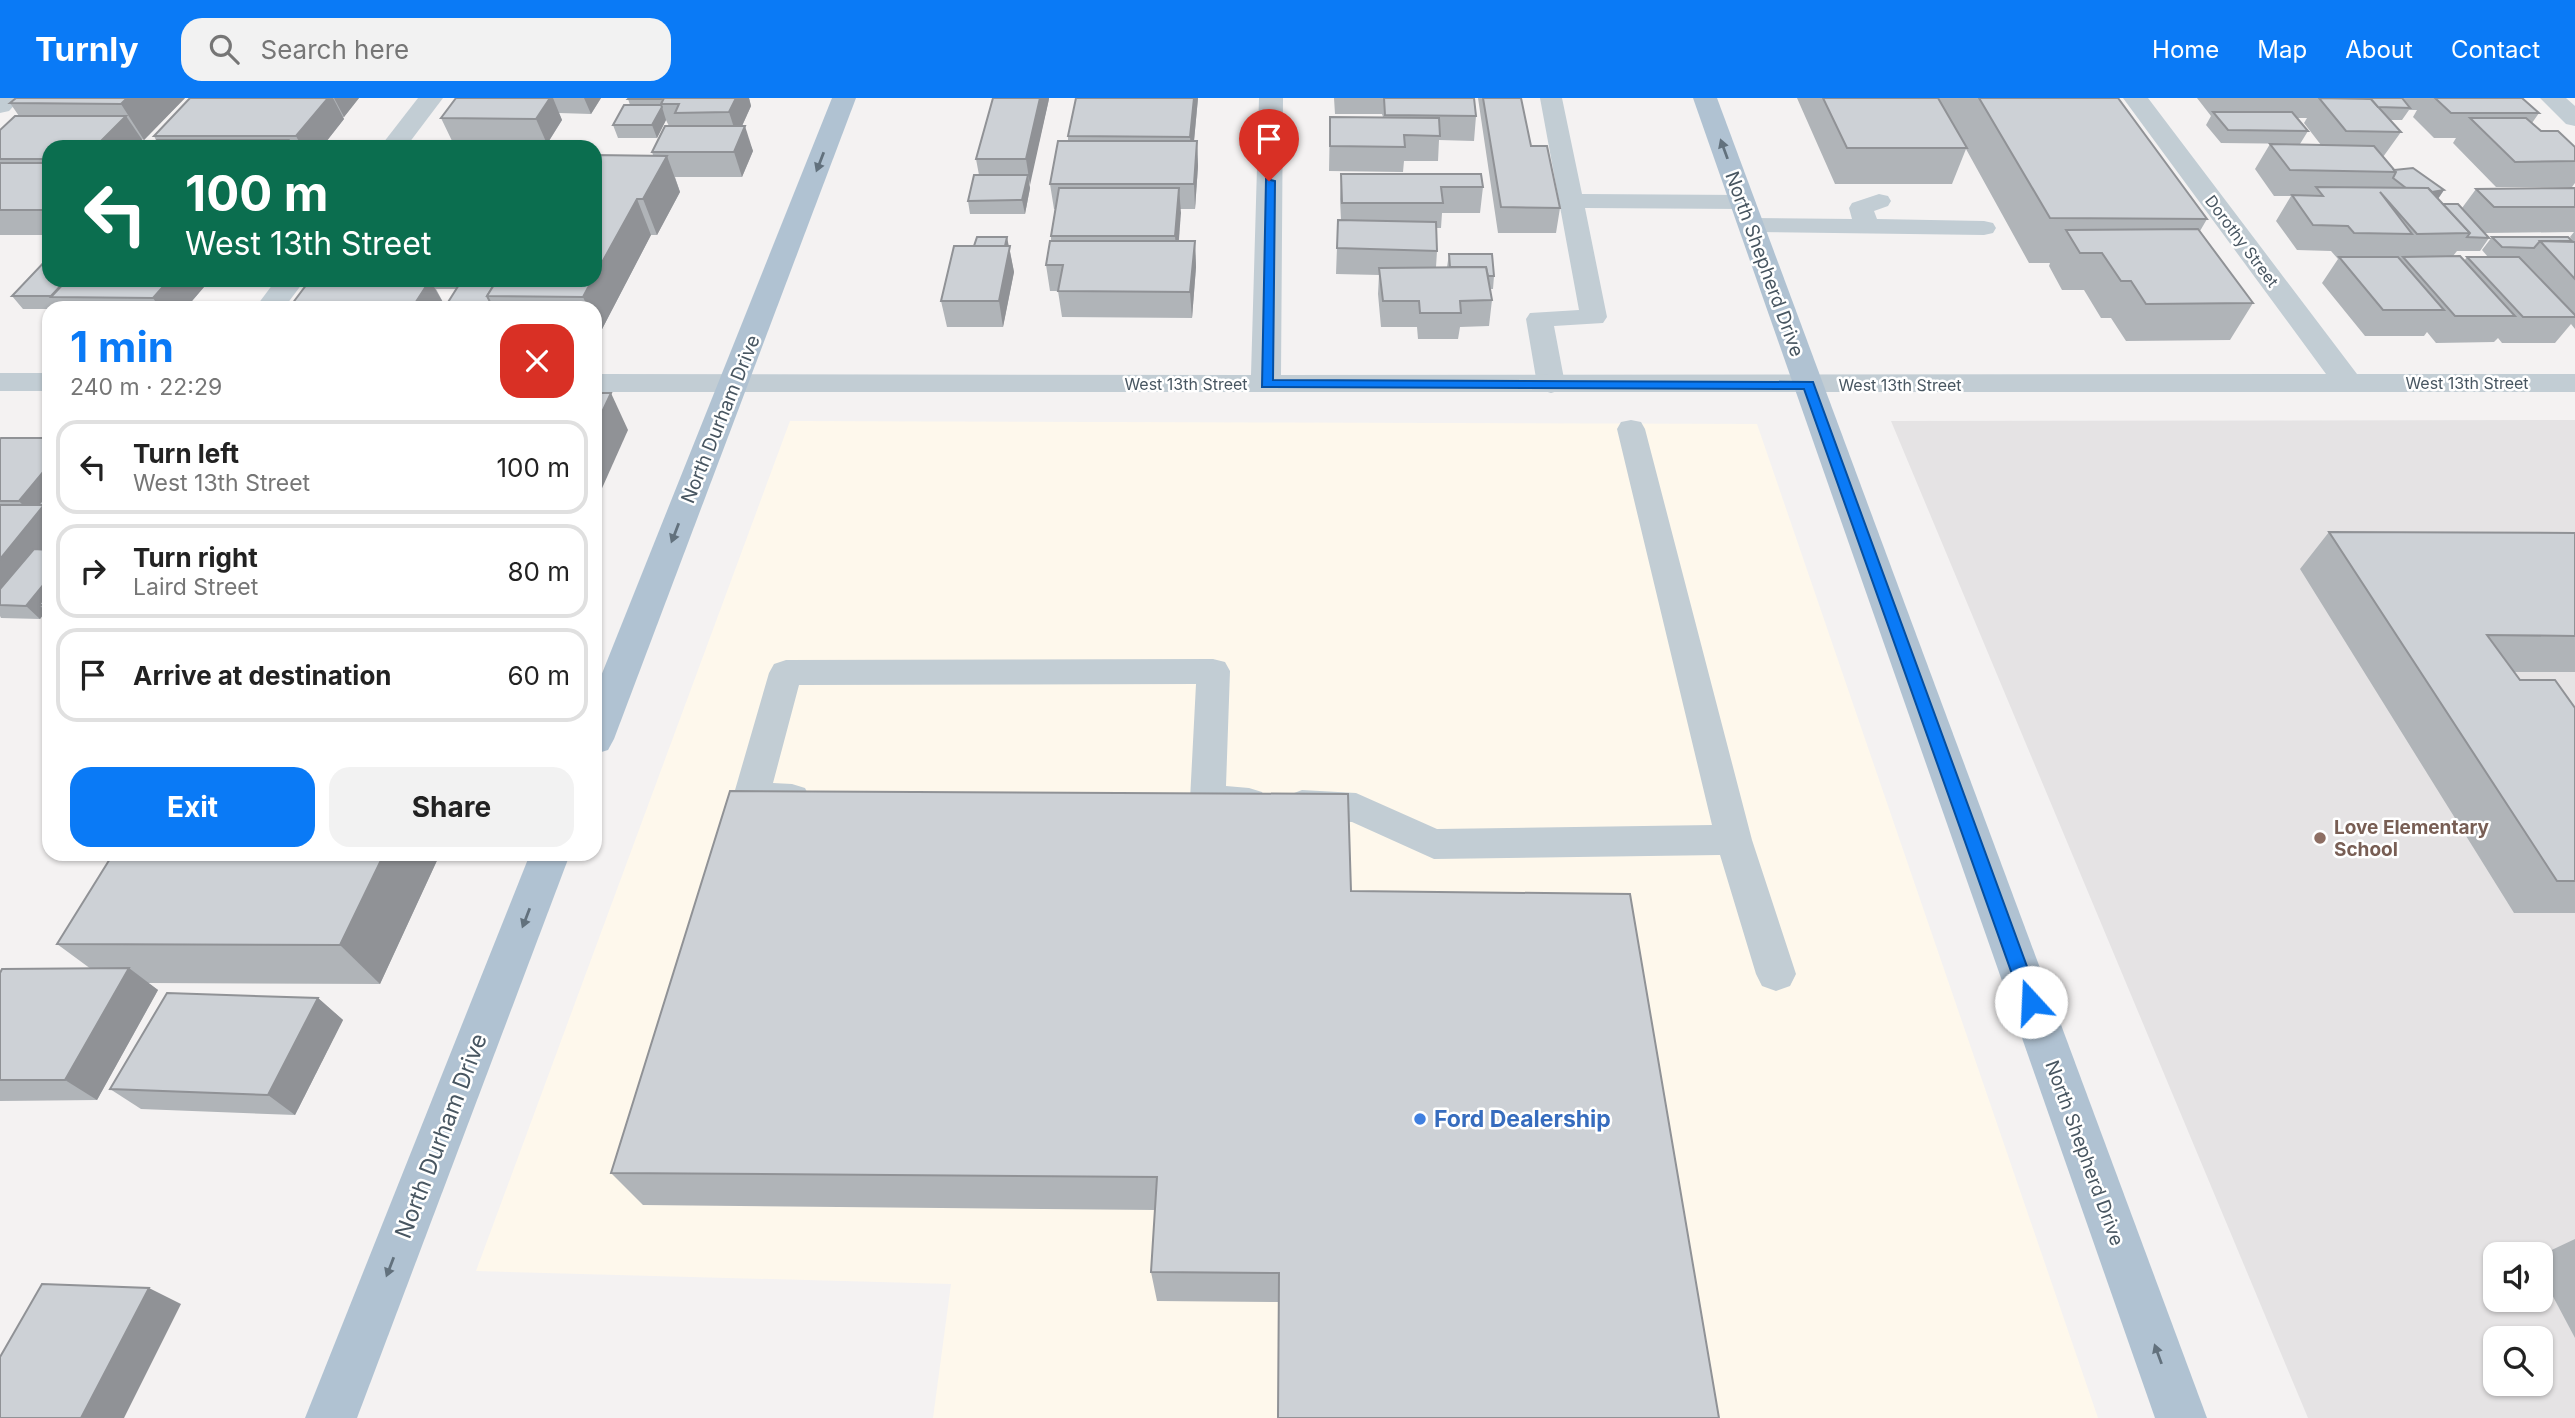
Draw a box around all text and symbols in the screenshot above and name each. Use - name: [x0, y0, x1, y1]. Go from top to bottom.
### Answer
- search box: [181, 18, 671, 81]
- text: Turnly: [35, 29, 139, 69]
- icon: search: [205, 30, 243, 68]
- text: Search here: [261, 34, 409, 65]
- text: Home: [2152, 35, 2219, 64]
- text: Map: [2257, 35, 2307, 64]
- text: About: [2345, 35, 2413, 64]
- text: Contact: [2451, 35, 2540, 64]
- pin: [1239, 109, 1299, 181]
- icon: arrive: [1250, 120, 1288, 158]
- one-way arrow: [1718, 138, 1729, 159]
- one-way arrow: [814, 151, 825, 172]
- text: 100 m: [185, 164, 329, 223]
- icon: left: [70, 168, 161, 259]
- street label: North Shepherd Drive: [1720, 168, 1809, 360]
- street label: Dorothy Street: [2201, 191, 2283, 291]
- text: West 13th Street: [185, 224, 431, 263]
- text: 1 min: [70, 321, 174, 372]
- button: close: [500, 324, 574, 398]
- street label: North Durham Drive: [676, 332, 765, 507]
- text: 240 m · 22:29: [70, 373, 222, 401]
- street label: West 13th Street: [2405, 373, 2529, 393]
- street label: West 13th Street: [1124, 374, 1248, 394]
- street label: West 13th Street: [1838, 375, 1962, 395]
- text: Turn left: [133, 438, 239, 469]
- icon: left: [74, 448, 112, 486]
- text: 100 m: [497, 452, 570, 483]
- text: West 13th Street: [133, 469, 310, 497]
- one-way arrow: [669, 523, 680, 544]
- text: Turn right: [133, 542, 258, 573]
- icon: right: [74, 552, 112, 590]
- text: 80 m: [507, 556, 570, 587]
- text: Laird Street: [133, 573, 258, 601]
- icon: arrive: [74, 656, 112, 694]
- text: Arrive at destination: [133, 660, 392, 691]
- text: 60 m: [507, 660, 570, 691]
- button: Exit: [70, 767, 315, 847]
- button: Share: [329, 767, 574, 847]
- place label: Love Elementary School: [2334, 816, 2490, 861]
- marker: Love Elementary School: [2312, 830, 2328, 846]
- one-way arrow: [520, 907, 531, 928]
- position arrow: [1994, 965, 2068, 1039]
- street label: North Durham Drive: [389, 1030, 493, 1242]
- street label: North Shepherd Drive: [2040, 1057, 2129, 1249]
- place label: Ford Dealership: [1434, 1105, 1611, 1133]
- marker: Ford Dealership: [1412, 1111, 1428, 1127]
- map controls: [2483, 1242, 2553, 1396]
- button: sound: [2483, 1242, 2553, 1312]
- one-way arrow: [384, 1256, 395, 1277]
- button: search: [2483, 1326, 2553, 1396]
- one-way arrow: [2152, 1343, 2163, 1364]

